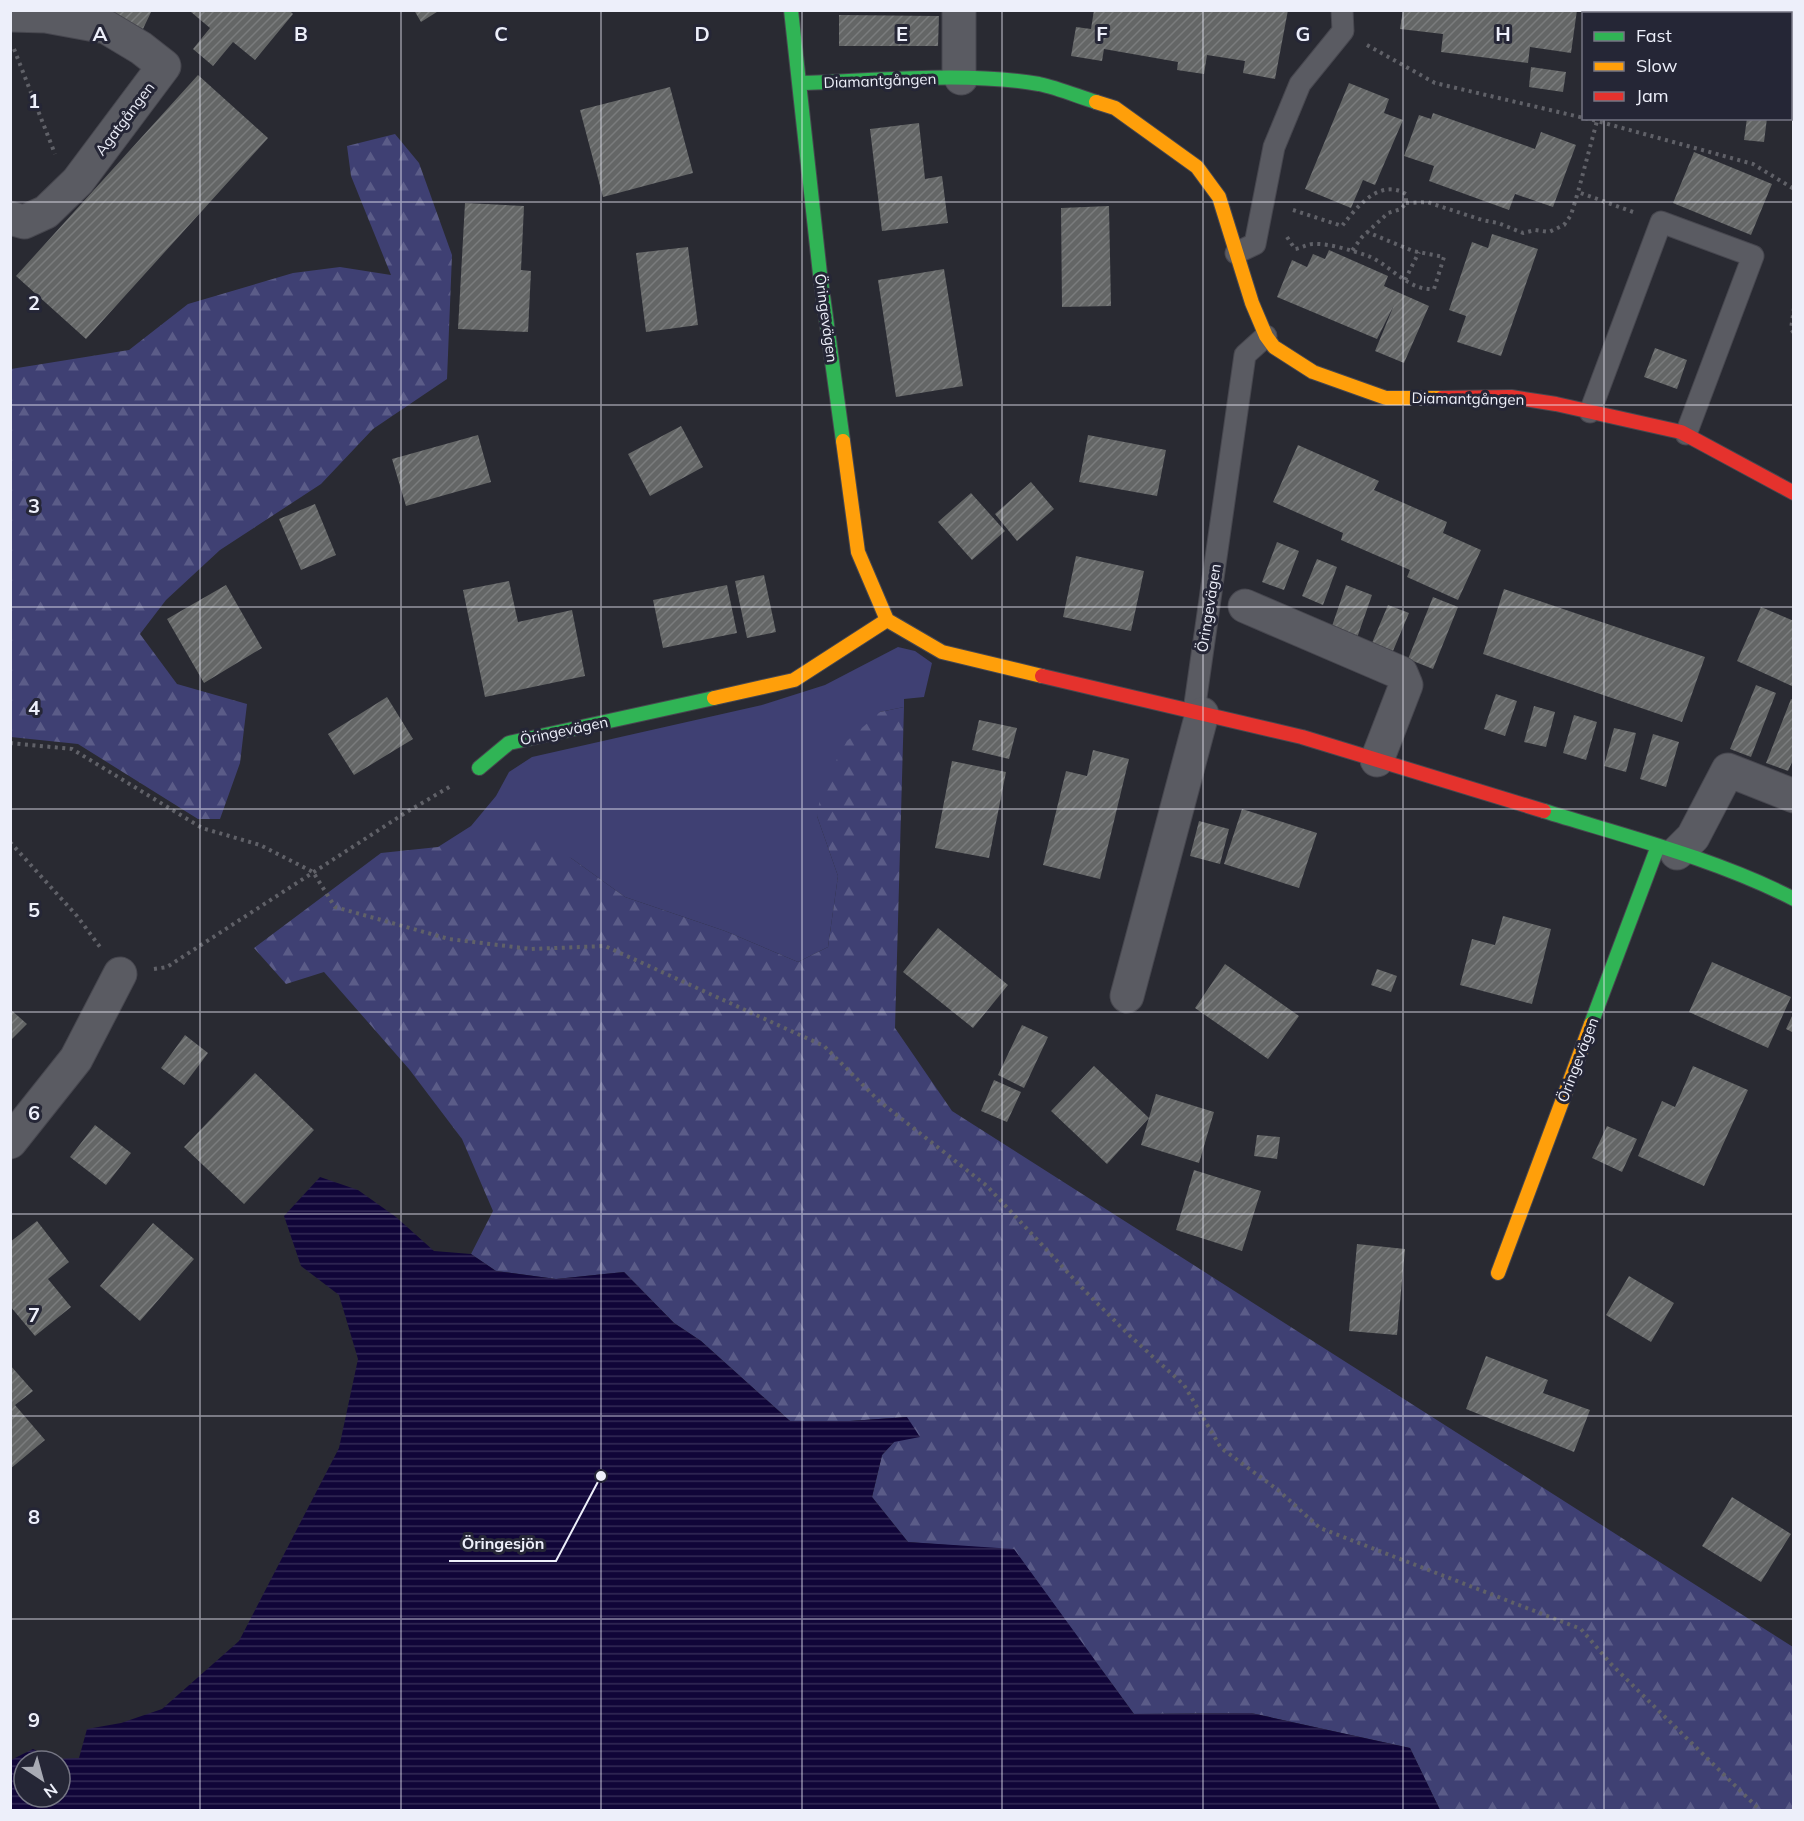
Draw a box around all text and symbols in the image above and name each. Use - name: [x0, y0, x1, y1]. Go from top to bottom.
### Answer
- legend: [1582, 12, 1792, 120]
- text: A: [93, 21, 108, 46]
- text: B: [294, 21, 308, 46]
- text: C: [494, 21, 508, 46]
- text: D: [694, 21, 710, 46]
- text: E: [896, 21, 908, 46]
- text: F: [1096, 21, 1108, 46]
- text: G: [1296, 21, 1310, 46]
- text: H: [1495, 21, 1511, 46]
- text: Fast: [1636, 24, 1672, 47]
- text: Slow: [1636, 54, 1678, 77]
- street label: Diamantgången: [823, 69, 937, 92]
- street label: Agatgången: [91, 78, 158, 159]
- text: Jam: [1636, 84, 1669, 107]
- text: 1: [28, 88, 40, 113]
- street label: Öringevägen: [811, 272, 842, 364]
- text: 2: [28, 290, 40, 315]
- street label: Diamantgången: [1411, 388, 1525, 409]
- text: 3: [28, 493, 40, 518]
- street label: Öringevägen: [1192, 562, 1225, 654]
- text: 4: [28, 695, 40, 720]
- street label: Öringevägen: [518, 712, 610, 749]
- text: 5: [28, 897, 40, 922]
- street label: Öringevägen: [1553, 1015, 1602, 1105]
- text: 6: [28, 1100, 40, 1125]
- text: 7: [28, 1302, 40, 1327]
- text: 8: [28, 1504, 40, 1529]
- callout: Öringesjön: [449, 1527, 556, 1561]
- text: Öringesjön: [462, 1533, 544, 1553]
- text: 9: [28, 1707, 40, 1732]
- north arrow: [12, 1749, 72, 1809]
- text: N: [40, 1779, 62, 1803]

